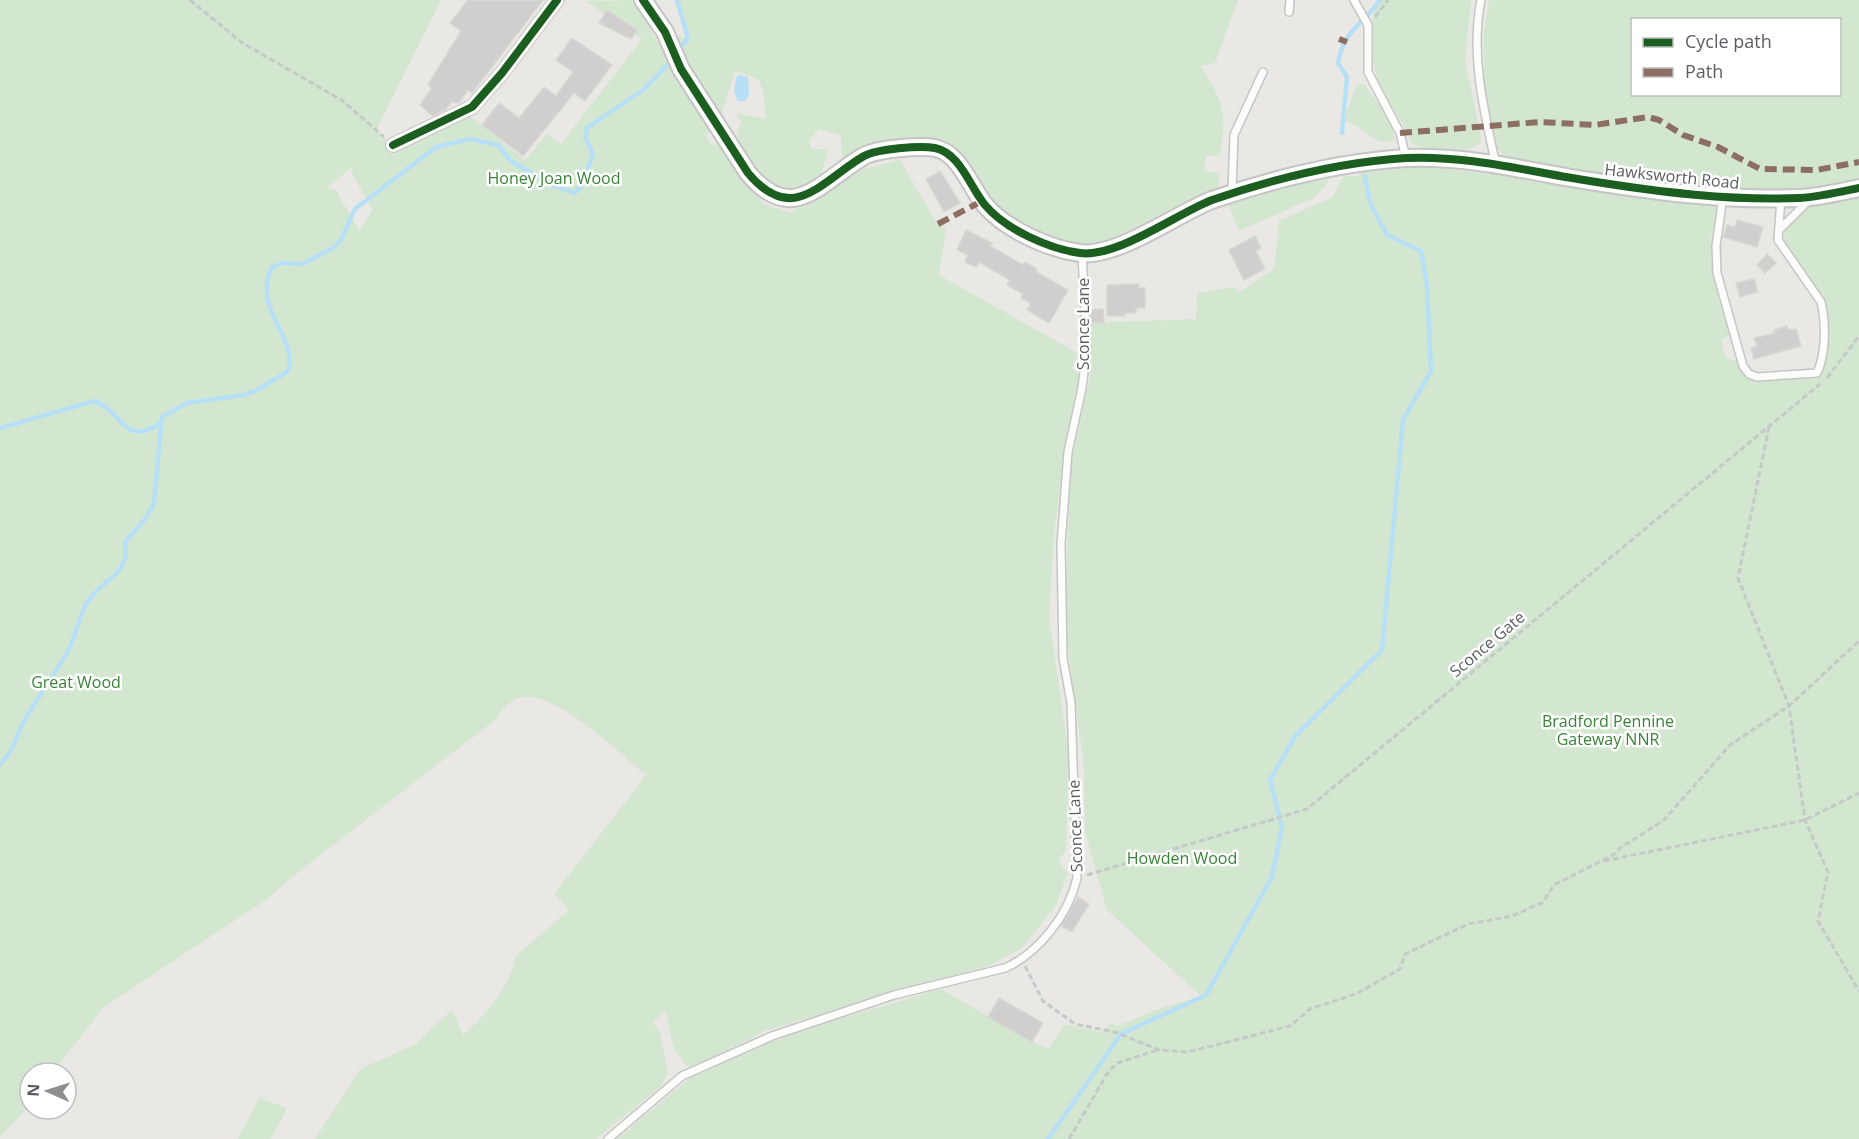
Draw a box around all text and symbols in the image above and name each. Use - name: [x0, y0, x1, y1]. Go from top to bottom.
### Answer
- legend: [1631, 18, 1841, 96]
- text: Cycle path: [1685, 29, 1772, 53]
- text: Path: [1685, 59, 1723, 83]
- street label: Hawksworth Road: [1603, 158, 1741, 194]
- park label: Honey Joan Wood: [488, 167, 620, 189]
- street label: Sconce Lane: [1072, 278, 1094, 370]
- street label: Sconce Gate: [1445, 606, 1529, 682]
- park label: Great Wood: [31, 671, 121, 693]
- park label: Bradford Pennine Gateway NNR: [1542, 710, 1674, 750]
- street label: Sconce Lane: [1062, 779, 1088, 873]
- park label: Howden Wood: [1127, 847, 1237, 869]
- north arrow: [18, 1061, 78, 1121]
- text: N: [22, 1083, 44, 1097]

